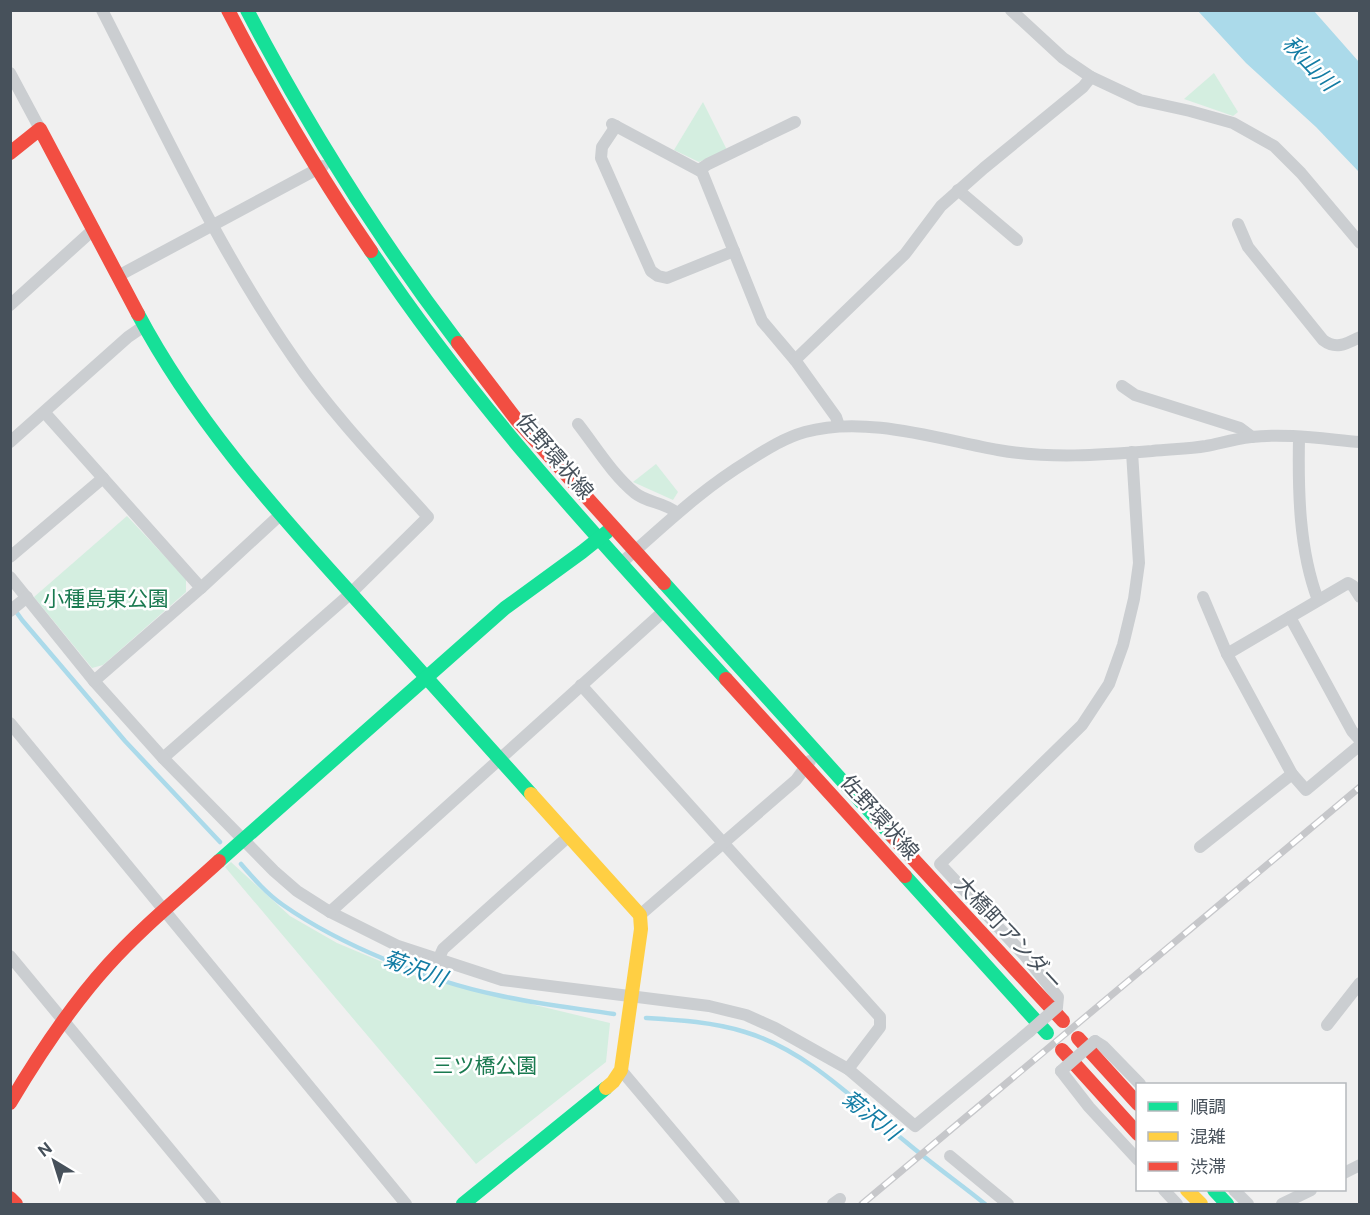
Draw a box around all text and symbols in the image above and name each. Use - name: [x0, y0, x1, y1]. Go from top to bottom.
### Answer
- water label: 秋山川: [1278, 30, 1344, 97]
- street label: 佐野環状線: [511, 408, 599, 504]
- park label: 小種島東公園: [43, 586, 169, 611]
- street label: 佐野環状線: [836, 770, 924, 864]
- street label: 大橋町アンダー: [950, 871, 1068, 995]
- water label: 菊沢川: [380, 944, 452, 992]
- park label: 三ツ橋公園: [433, 1053, 538, 1078]
- legend: [1136, 1083, 1346, 1191]
- water label: 菊沢川: [837, 1084, 907, 1147]
- text: 順調: [1190, 1096, 1226, 1117]
- text: 混雑: [1190, 1126, 1226, 1147]
- north arrow: [24, 1131, 84, 1191]
- text: N: [34, 1138, 56, 1161]
- text: 渋滞: [1190, 1156, 1226, 1177]

